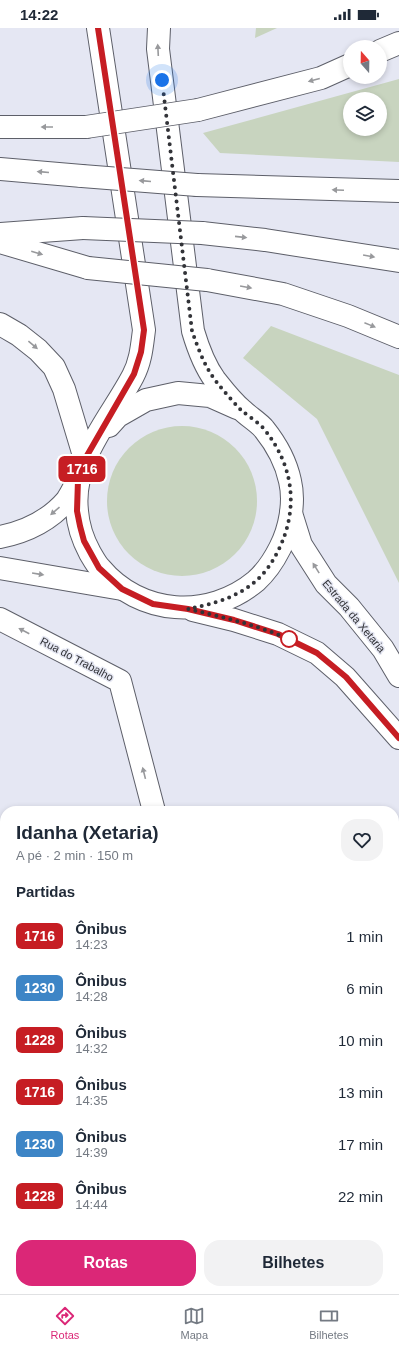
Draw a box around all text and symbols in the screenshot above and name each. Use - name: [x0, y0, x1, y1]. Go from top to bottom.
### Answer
- text: 14:22: [20, 6, 58, 23]
- north arrow: [343, 40, 387, 84]
- map controls: [343, 40, 387, 136]
- one-way arrow: [155, 44, 162, 56]
- your location: [152, 70, 172, 90]
- one-way arrow: [308, 77, 320, 83]
- button: layers: [343, 92, 387, 136]
- one-way arrow: [40, 124, 53, 130]
- one-way arrow: [37, 169, 49, 176]
- one-way arrow: [139, 178, 151, 184]
- one-way arrow: [331, 187, 344, 193]
- one-way arrow: [235, 234, 247, 240]
- one-way arrow: [32, 250, 44, 256]
- one-way arrow: [363, 253, 375, 259]
- one-way arrow: [239, 285, 252, 291]
- one-way arrow: [364, 322, 376, 328]
- one-way arrow: [27, 341, 38, 350]
- line badge: 1716: [54, 456, 110, 482]
- text: 1716: [66, 461, 98, 477]
- one-way arrow: [50, 506, 60, 515]
- one-way arrow: [312, 563, 320, 573]
- one-way arrow: [32, 571, 45, 577]
- street label: Estrada da Xetaria: [320, 577, 388, 655]
- one-way arrow: [18, 628, 29, 634]
- unlabelled marker: [280, 630, 298, 648]
- street label: Rua do Trabalho: [38, 635, 116, 683]
- one-way arrow: [141, 767, 147, 779]
- button: heart: [341, 819, 383, 861]
- text: Idanha (Xetaria): [16, 822, 159, 843]
- text: A pé · 2 min · 150 m: [16, 848, 133, 863]
- text: Partidas: [16, 883, 75, 900]
- text: Ônibus: [75, 920, 127, 937]
- text: 1716: [24, 928, 55, 944]
- text: 1 min: [346, 928, 383, 945]
- text: 14:23: [75, 937, 108, 952]
- text: Ônibus: [75, 972, 127, 989]
- text: 1230: [24, 980, 55, 996]
- text: 6 min: [346, 980, 383, 997]
- text: 14:28: [75, 989, 108, 1004]
- text: Ônibus: [75, 1024, 127, 1041]
- text: 1228: [24, 1032, 55, 1048]
- text: 10 min: [338, 1032, 383, 1049]
- text: 14:32: [75, 1041, 108, 1056]
- text: Ônibus: [75, 1076, 127, 1093]
- text: 1716: [24, 1084, 55, 1100]
- text: 13 min: [338, 1084, 383, 1101]
- text: 14:35: [75, 1093, 108, 1108]
- text: Ônibus: [75, 1128, 127, 1145]
- text: 1230: [24, 1136, 55, 1152]
- text: 17 min: [338, 1136, 383, 1153]
- text: 14:39: [75, 1145, 108, 1160]
- text: Ônibus: [75, 1180, 127, 1197]
- text: 1228: [24, 1188, 55, 1204]
- text: 22 min: [338, 1188, 383, 1205]
- text: 14:44: [75, 1197, 108, 1212]
- button: Rotas: [16, 1240, 196, 1286]
- button: Bilhetes: [204, 1240, 383, 1286]
- tab: Rotas: [51, 1305, 79, 1341]
- tab: Mapa: [181, 1305, 208, 1341]
- tab: Bilhetes: [309, 1305, 348, 1341]

